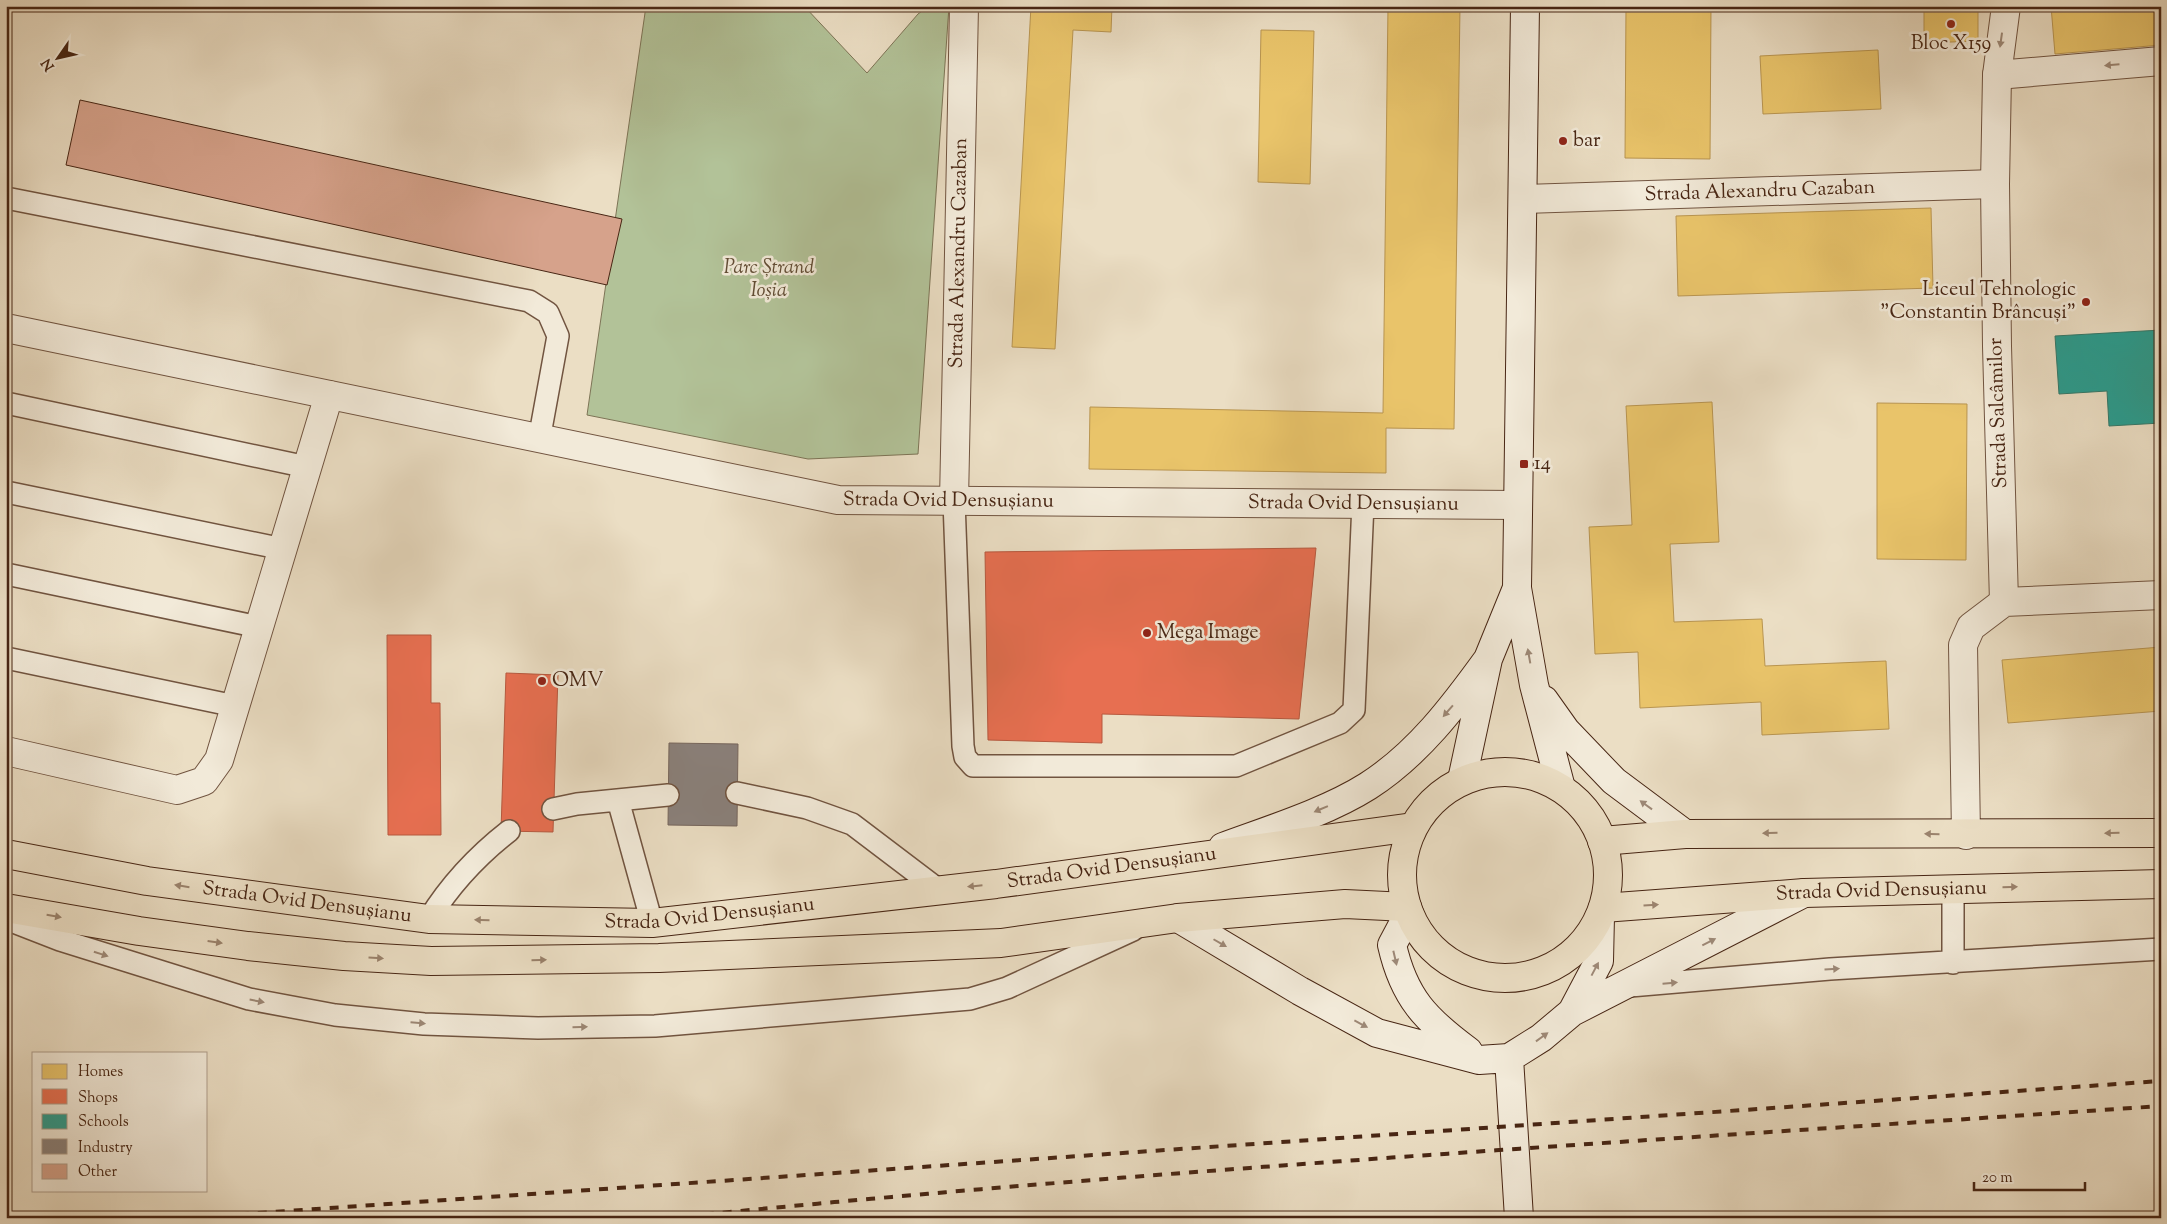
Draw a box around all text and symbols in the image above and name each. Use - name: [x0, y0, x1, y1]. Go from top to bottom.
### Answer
- marker: Bloc X159: [1945, 18, 1957, 30]
- place label: Bloc X159: [1911, 30, 1991, 59]
- north arrow: [32, 32, 82, 82]
- one-way arrow: [1997, 33, 2005, 49]
- text: N: [37, 54, 60, 74]
- one-way arrow: [2104, 61, 2120, 69]
- place label: bar: [1573, 127, 1601, 156]
- marker: bar: [1557, 135, 1569, 147]
- street label: Strada Alexandru Cazaban: [942, 137, 976, 369]
- street label: Strada Alexandru Cazaban: [1644, 173, 1876, 210]
- park label: Parc Ștrand Ioșia: [724, 254, 814, 306]
- place label: Liceul Tehnologic "Constantin Brâncuși": [1880, 276, 2076, 328]
- marker: Liceul Tehnologic "Constantin Brâncuși": [2080, 296, 2092, 308]
- street label: Strada Salcâmilor: [1982, 337, 2016, 489]
- place label: 14: [1534, 450, 1551, 479]
- marker: 14: [1518, 458, 1530, 470]
- street label: Strada Ovid Densușianu: [843, 486, 1055, 516]
- street label: Strada Ovid Densușianu: [1248, 489, 1460, 519]
- place label: Mega Image: [1157, 619, 1259, 648]
- marker: Mega Image: [1141, 627, 1153, 639]
- one-way arrow: [1524, 647, 1532, 663]
- place label: OMV: [552, 667, 603, 696]
- marker: OMV: [536, 675, 548, 687]
- one-way arrow: [1442, 705, 1454, 717]
- one-way arrow: [1639, 800, 1653, 810]
- one-way arrow: [1313, 805, 1328, 813]
- one-way arrow: [1761, 829, 1777, 837]
- one-way arrow: [2104, 829, 2120, 837]
- one-way arrow: [1924, 830, 1940, 838]
- street label: Strada Ovid Densușianu: [1005, 839, 1219, 897]
- street label: Strada Ovid Densușianu: [200, 874, 414, 931]
- street label: Strada Ovid Densușianu: [1775, 874, 1988, 910]
- one-way arrow: [174, 882, 190, 890]
- one-way arrow: [967, 882, 983, 890]
- one-way arrow: [2003, 883, 2019, 891]
- street label: Strada Ovid Densușianu: [604, 890, 816, 938]
- one-way arrow: [1643, 900, 1659, 908]
- one-way arrow: [47, 913, 63, 921]
- one-way arrow: [474, 916, 490, 924]
- one-way arrow: [207, 938, 223, 946]
- one-way arrow: [1214, 938, 1227, 947]
- one-way arrow: [1702, 938, 1716, 946]
- one-way arrow: [1391, 950, 1399, 965]
- one-way arrow: [94, 951, 109, 958]
- one-way arrow: [369, 955, 385, 963]
- one-way arrow: [531, 956, 547, 964]
- one-way arrow: [1591, 962, 1599, 976]
- one-way arrow: [1825, 964, 1841, 972]
- one-way arrow: [1663, 978, 1679, 986]
- one-way arrow: [249, 997, 265, 1005]
- one-way arrow: [410, 1019, 426, 1027]
- one-way arrow: [1353, 1020, 1368, 1028]
- one-way arrow: [572, 1023, 588, 1031]
- one-way arrow: [1535, 1032, 1549, 1042]
- legend: [32, 1052, 208, 1192]
- text: Homes: [78, 1062, 123, 1083]
- text: Shops: [78, 1088, 118, 1109]
- text: Schools: [78, 1112, 129, 1133]
- text: Industry: [78, 1138, 133, 1159]
- scale bar: [1974, 1159, 2086, 1191]
- text: Other: [78, 1162, 118, 1183]
- text: 20 m: [1982, 1168, 2013, 1189]

